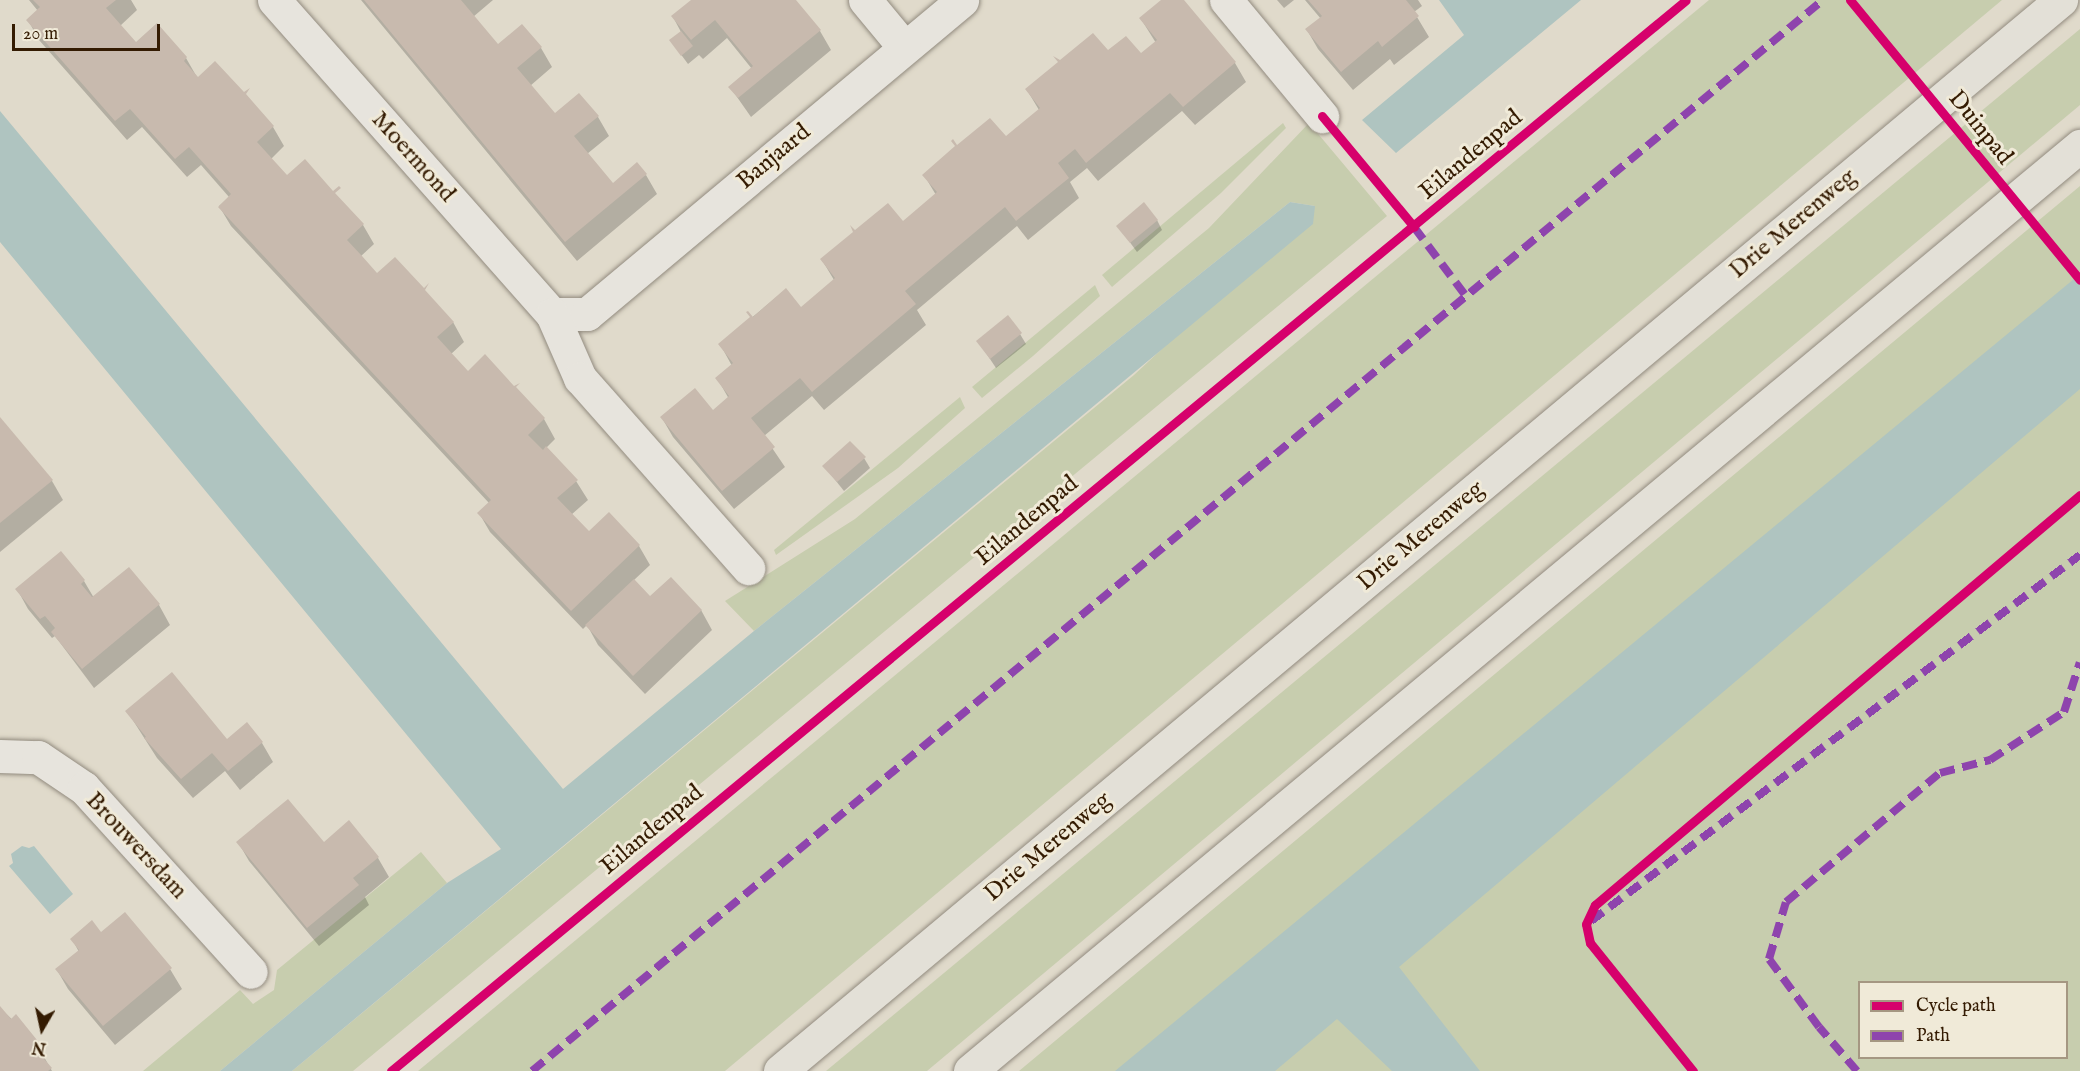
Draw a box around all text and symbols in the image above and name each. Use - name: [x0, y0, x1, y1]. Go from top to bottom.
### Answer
- scale bar: [15, 12, 164, 50]
- text: 20 m: [23, 23, 58, 46]
- street label: Duinpad: [1941, 85, 2019, 171]
- street label: Eilandenpad: [1414, 104, 1528, 206]
- street label: Moermond: [365, 106, 461, 208]
- street label: Banjaard: [731, 118, 817, 196]
- street label: Drie Merenweg: [1724, 163, 1862, 285]
- street label: Eilandenpad: [970, 470, 1084, 572]
- street label: Drie Merenweg: [1352, 475, 1490, 597]
- street label: Eilandenpad: [595, 779, 709, 881]
- street label: Drie Merenweg: [979, 786, 1117, 908]
- street label: Brouwersdam: [79, 787, 193, 905]
- legend: [1858, 981, 2068, 1059]
- text: Cycle path: [1916, 995, 1996, 1018]
- north arrow: [12, 999, 72, 1059]
- text: Path: [1916, 1025, 1950, 1048]
- text: N: [31, 1036, 48, 1058]

